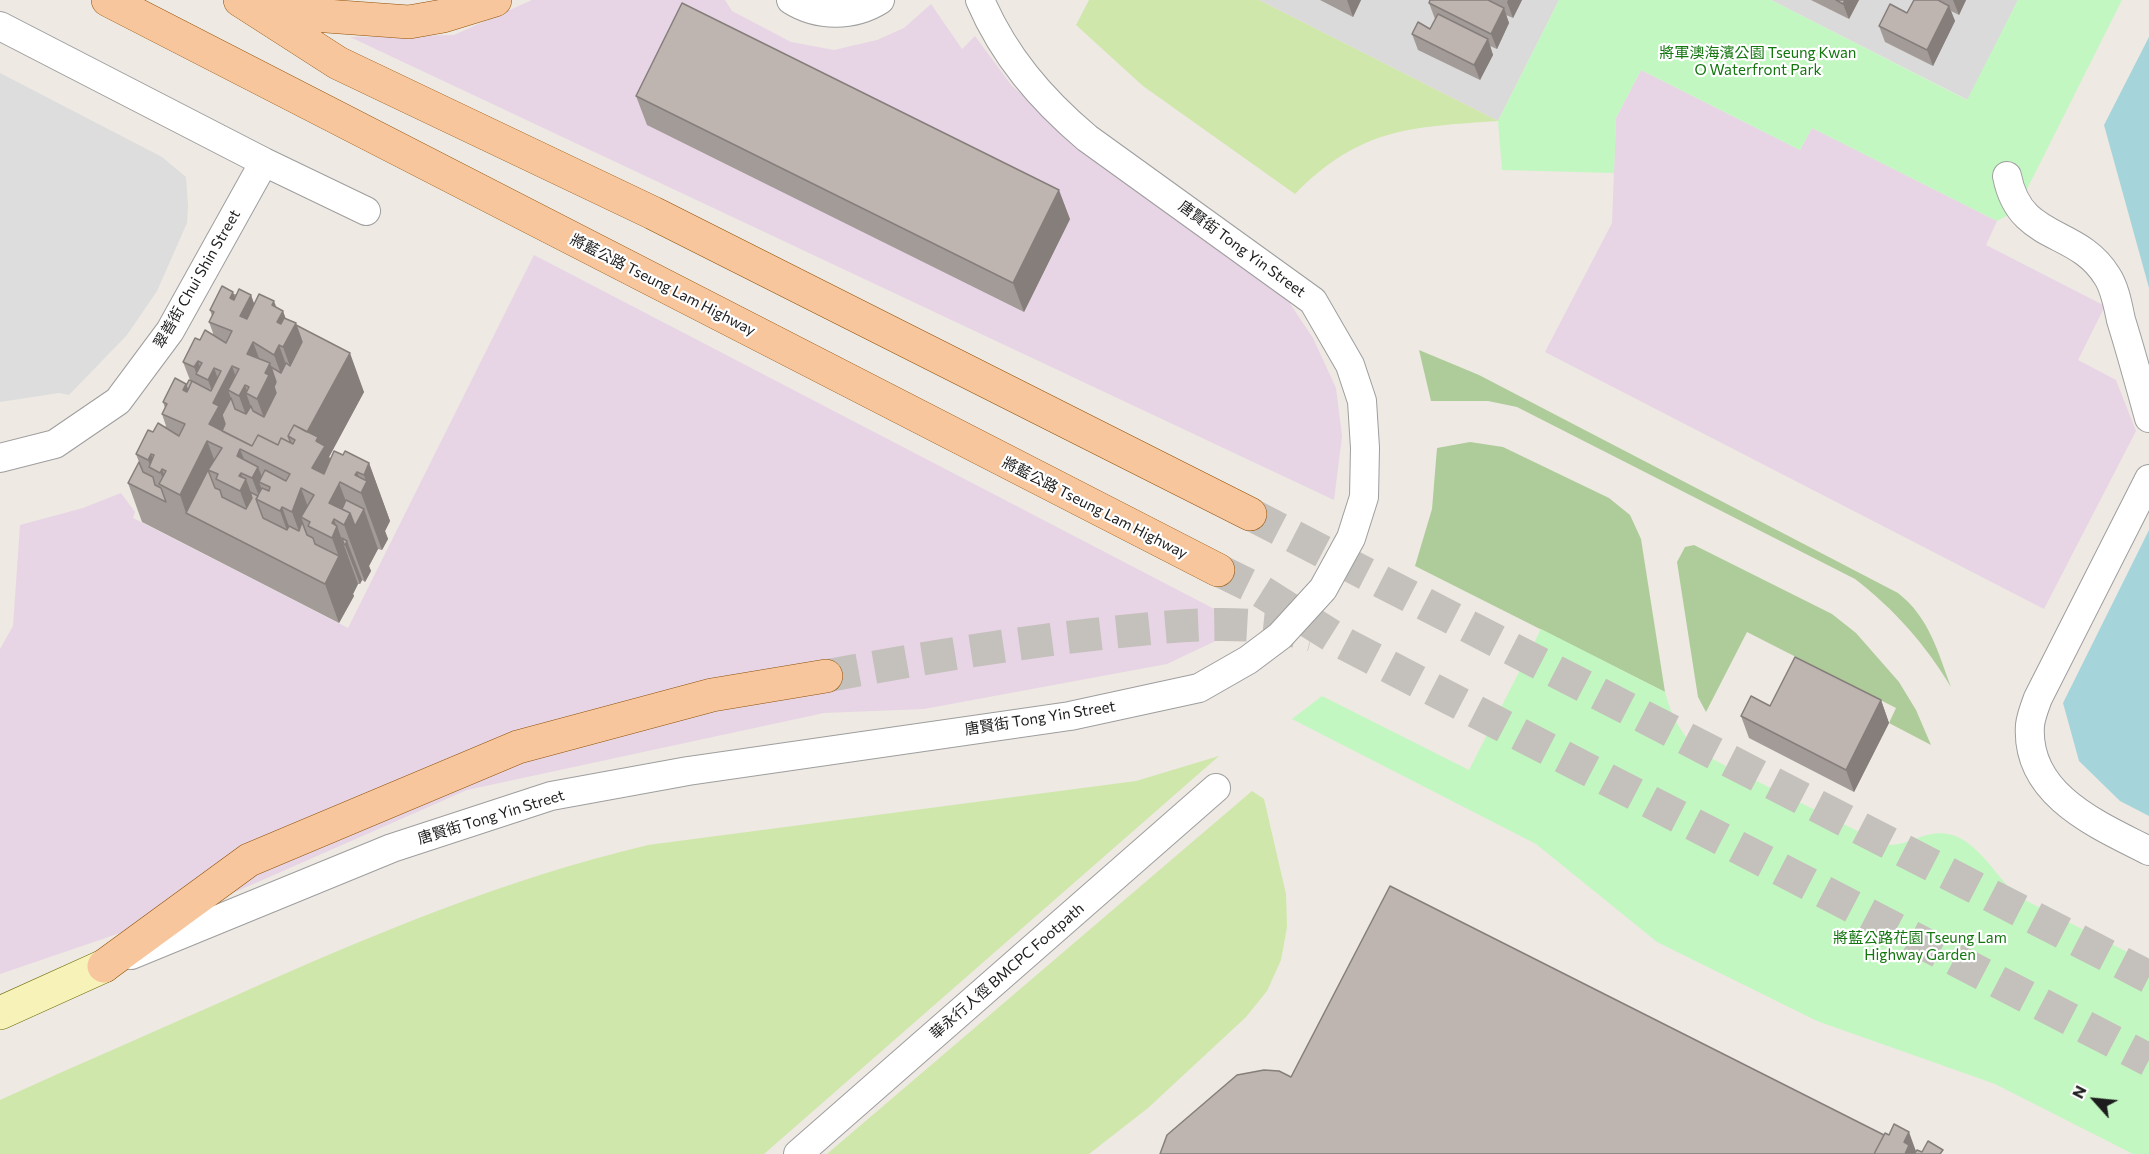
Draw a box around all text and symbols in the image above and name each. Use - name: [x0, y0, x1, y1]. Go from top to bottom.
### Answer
- park label: 將軍澳海濱公園 Tseung Kwan O Waterfront Park: [1660, 44, 1856, 79]
- street label: 唐賢街 Tong Yin Street: [1175, 197, 1309, 301]
- street label: 翠善街 Chui Shin Street: [150, 207, 244, 351]
- street label: 將藍公路 Tseung Lam Highway: [567, 230, 759, 340]
- street label: 將藍公路 Tseung Lam Highway: [999, 453, 1191, 563]
- street label: 唐賢街 Tong Yin Street: [963, 697, 1117, 739]
- street label: 唐賢街 Tong Yin Street: [416, 786, 566, 848]
- street label: 華永行人徑 BMCPC Footpath: [926, 899, 1088, 1043]
- park label: 將藍公路花園 Tseung Lam Highway Garden: [1833, 929, 2007, 964]
- north arrow: [2065, 1070, 2125, 1130]
- text: N: [2067, 1082, 2090, 1101]

